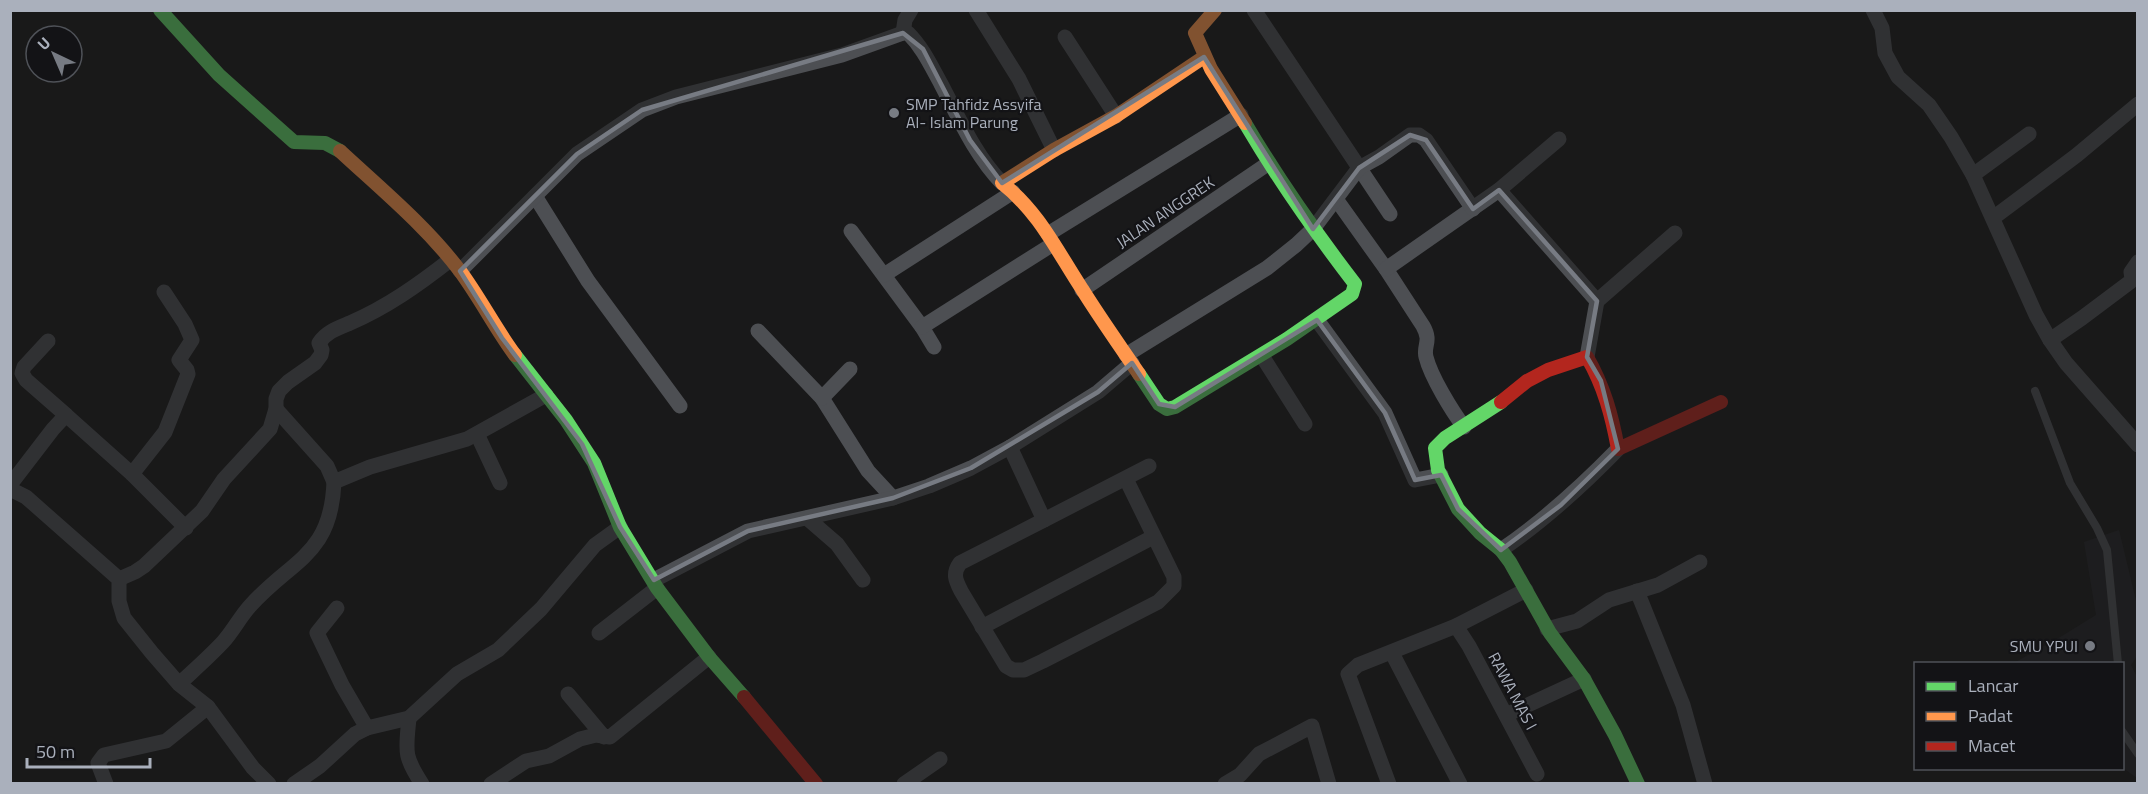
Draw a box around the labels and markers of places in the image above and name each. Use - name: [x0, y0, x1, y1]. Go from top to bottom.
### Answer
- place label: SMP Tahfidz Assyifa Al- Islam Parung: [906, 92, 1042, 134]
- marker: SMP Tahfidz Assyifa Al- Islam Parung: [887, 106, 901, 120]
- place label: SMU YPUI: [2010, 634, 2078, 658]
- marker: SMU YPUI: [2083, 639, 2097, 653]

